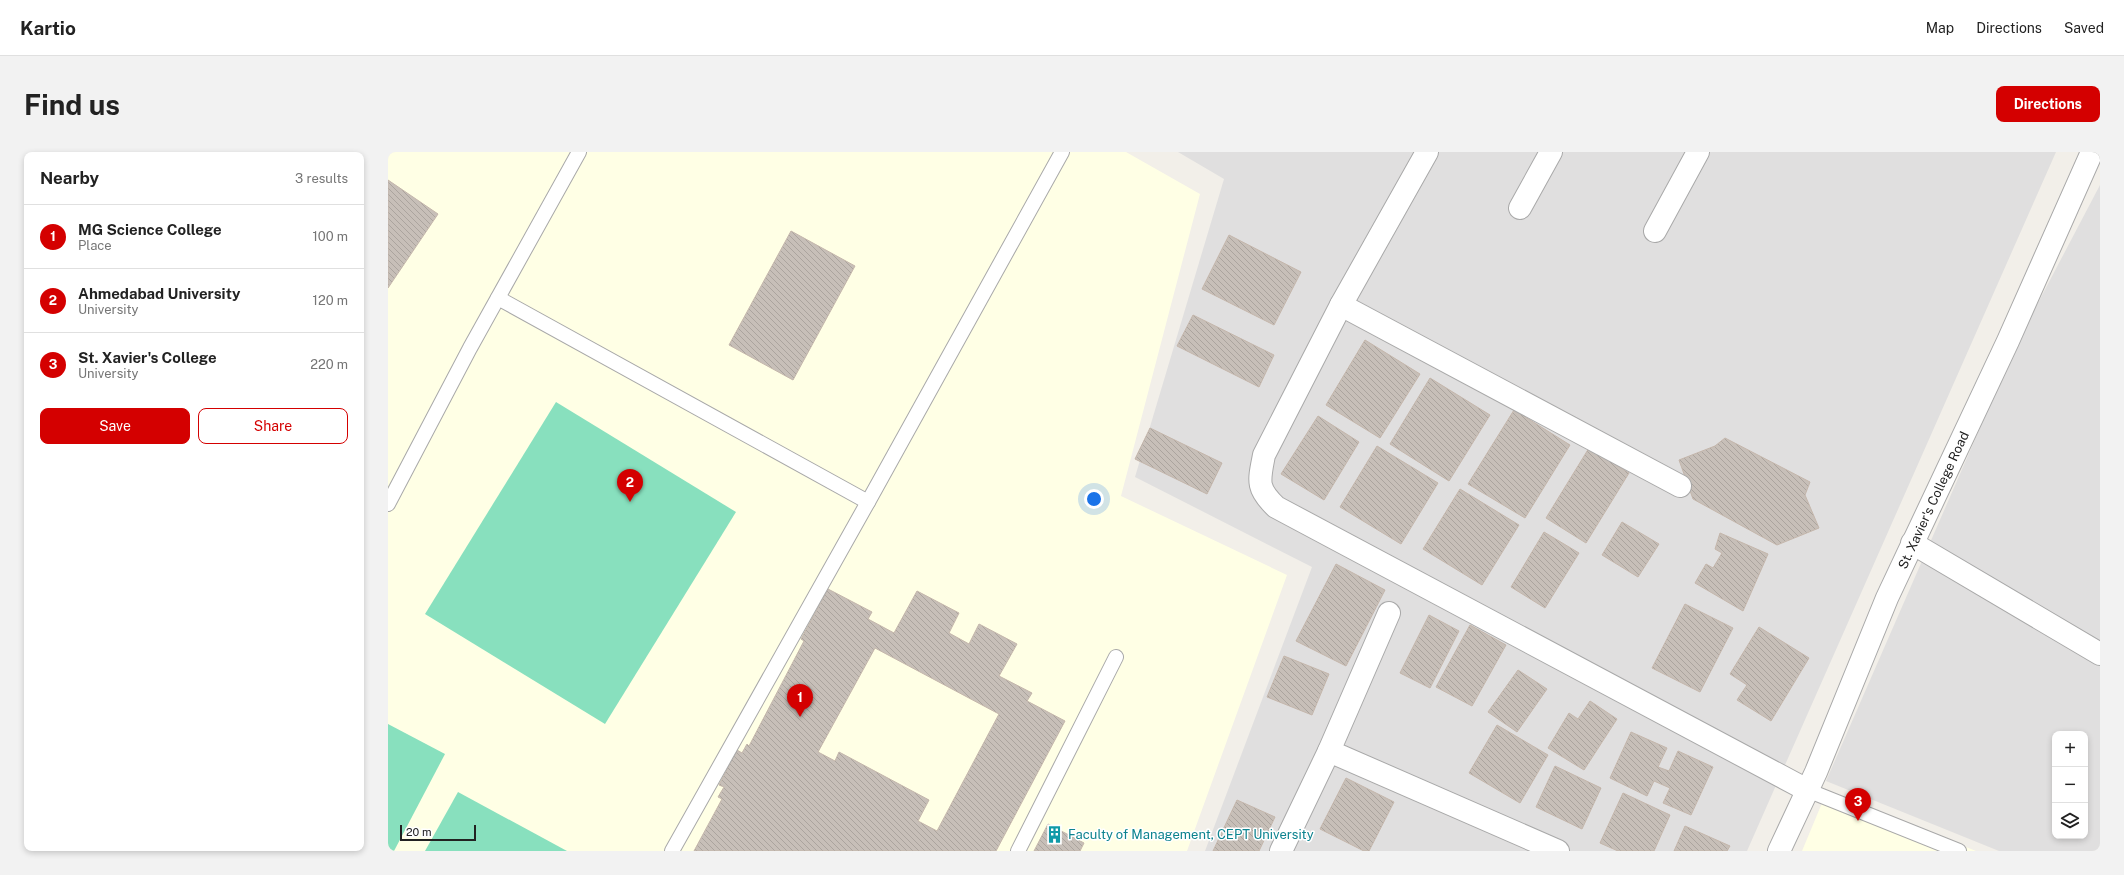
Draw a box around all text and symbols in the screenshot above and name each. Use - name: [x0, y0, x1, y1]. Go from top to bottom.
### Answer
- text: Kartio: [20, 17, 76, 39]
- text: Map: [1926, 20, 1954, 36]
- text: Directions: [1976, 20, 2042, 36]
- text: Saved: [2064, 20, 2104, 36]
- button: Directions: [1996, 86, 2100, 122]
- text: Find us: [24, 88, 120, 121]
- text: Nearby: [40, 168, 99, 188]
- text: 3 results: [295, 171, 348, 186]
- text: MG Science College: [78, 221, 222, 238]
- text: 1: [50, 229, 56, 244]
- text: 100 m: [312, 229, 348, 244]
- text: Place: [78, 238, 112, 253]
- text: Ahmedabad University: [78, 285, 240, 302]
- text: 2: [49, 293, 57, 308]
- text: 120 m: [313, 293, 348, 308]
- text: University: [78, 302, 138, 317]
- text: St. Xavier's College: [78, 349, 217, 366]
- text: 3: [49, 357, 57, 372]
- text: 220 m: [310, 357, 348, 372]
- text: University: [78, 366, 138, 381]
- button: Save: [40, 408, 190, 444]
- button: Share: [198, 408, 348, 444]
- street label: St. Xavier's College Road: [1895, 429, 1972, 571]
- pin: 2: [617, 469, 643, 502]
- your location: [1084, 489, 1104, 509]
- pin: 1: [787, 684, 813, 717]
- map controls: [2052, 731, 2088, 839]
- button: +: [2052, 731, 2088, 767]
- button: −: [2052, 767, 2088, 803]
- pin: 3: [1845, 788, 1871, 821]
- button: layers: [2052, 803, 2088, 839]
- scale bar: [400, 823, 476, 842]
- building icon: Faculty of Management, CEPT University: [1045, 824, 1065, 844]
- text: 20 m: [406, 826, 431, 838]
- place label: Faculty of Management, CEPT University: [1068, 827, 1314, 842]

